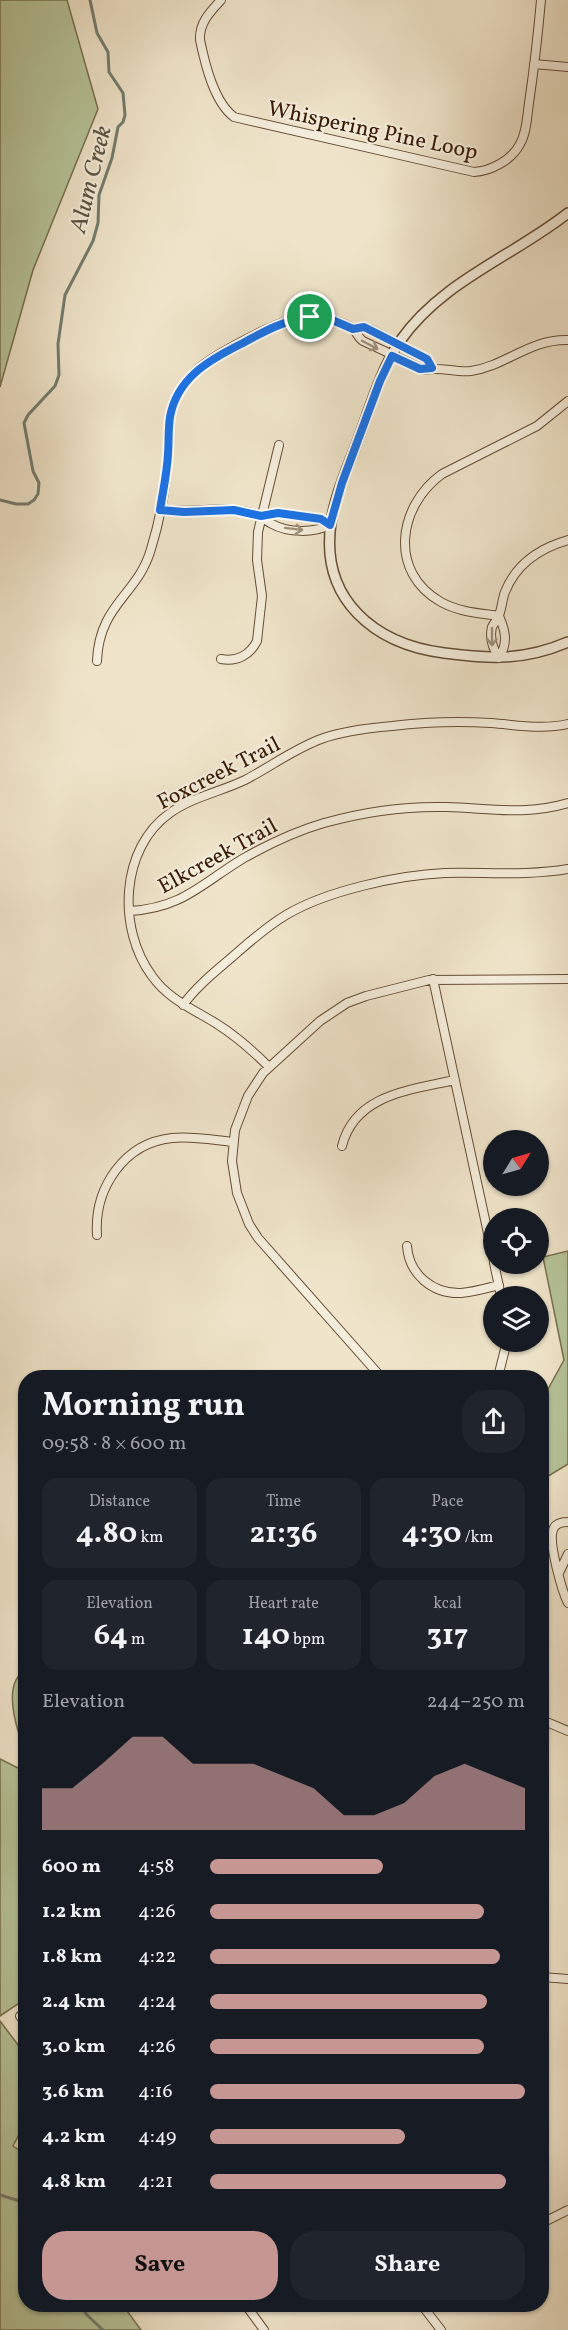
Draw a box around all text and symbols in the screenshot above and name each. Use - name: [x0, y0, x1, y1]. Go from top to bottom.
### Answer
- street label: Whispering Pine Loop: [264, 94, 481, 169]
- water label: Alum Creek: [62, 122, 122, 238]
- pin: [284, 291, 335, 342]
- icon: arrive: [293, 300, 326, 333]
- one-way arrow: [361, 339, 378, 351]
- one-way arrow: [284, 524, 304, 535]
- one-way arrow: [487, 627, 498, 647]
- street label: Foxcreek Trail: [152, 730, 286, 819]
- street label: Elkcreek Trail: [153, 812, 284, 903]
- north arrow: [483, 1130, 549, 1196]
- map controls: [483, 1130, 549, 1352]
- button: locate: [483, 1208, 549, 1274]
- button: layers: [483, 1286, 549, 1352]
- text: Morning run: [42, 1384, 245, 1430]
- button: share: [462, 1390, 525, 1453]
- text: 09:58 · 8 × 600 m: [42, 1430, 186, 1458]
- text: Distance: [89, 1491, 150, 1513]
- text: Time: [266, 1491, 301, 1513]
- text: Pace: [431, 1491, 464, 1513]
- text: 4.80: [76, 1513, 137, 1555]
- text: 21:36: [250, 1513, 317, 1555]
- text: 4:30: [402, 1513, 462, 1555]
- text: km: [137, 1527, 163, 1549]
- text: /km: [462, 1527, 493, 1549]
- text: Elevation: [86, 1593, 153, 1615]
- text: Heart rate: [248, 1593, 319, 1615]
- text: kcal: [433, 1593, 462, 1615]
- text: 64: [94, 1615, 128, 1657]
- text: 140: [242, 1615, 290, 1657]
- text: 317: [427, 1615, 468, 1657]
- text: m: [128, 1629, 145, 1651]
- text: bpm: [290, 1629, 325, 1651]
- text: Elevation: [42, 1688, 125, 1716]
- text: 244–250 m: [427, 1688, 525, 1716]
- text: 600 m: [42, 1853, 101, 1881]
- text: 4:58: [138, 1853, 174, 1881]
- text: 1.2 km: [42, 1898, 102, 1926]
- text: 4:26: [138, 1898, 176, 1926]
- text: 1.8 km: [42, 1943, 102, 1971]
- text: 4:22: [138, 1943, 176, 1971]
- text: 2.4 km: [42, 1988, 106, 2016]
- text: 4:24: [138, 1988, 177, 2016]
- text: 3.0 km: [42, 2033, 106, 2061]
- text: 4:26: [138, 2033, 176, 2061]
- text: 3.6 km: [42, 2078, 104, 2106]
- text: 4:16: [138, 2078, 173, 2106]
- text: 4.2 km: [42, 2123, 106, 2151]
- text: 4:49: [138, 2123, 176, 2151]
- text: 4.8 km: [42, 2168, 106, 2196]
- text: 4:21: [138, 2168, 173, 2196]
- button: Save: [42, 2231, 278, 2300]
- button: Share: [290, 2231, 525, 2300]

